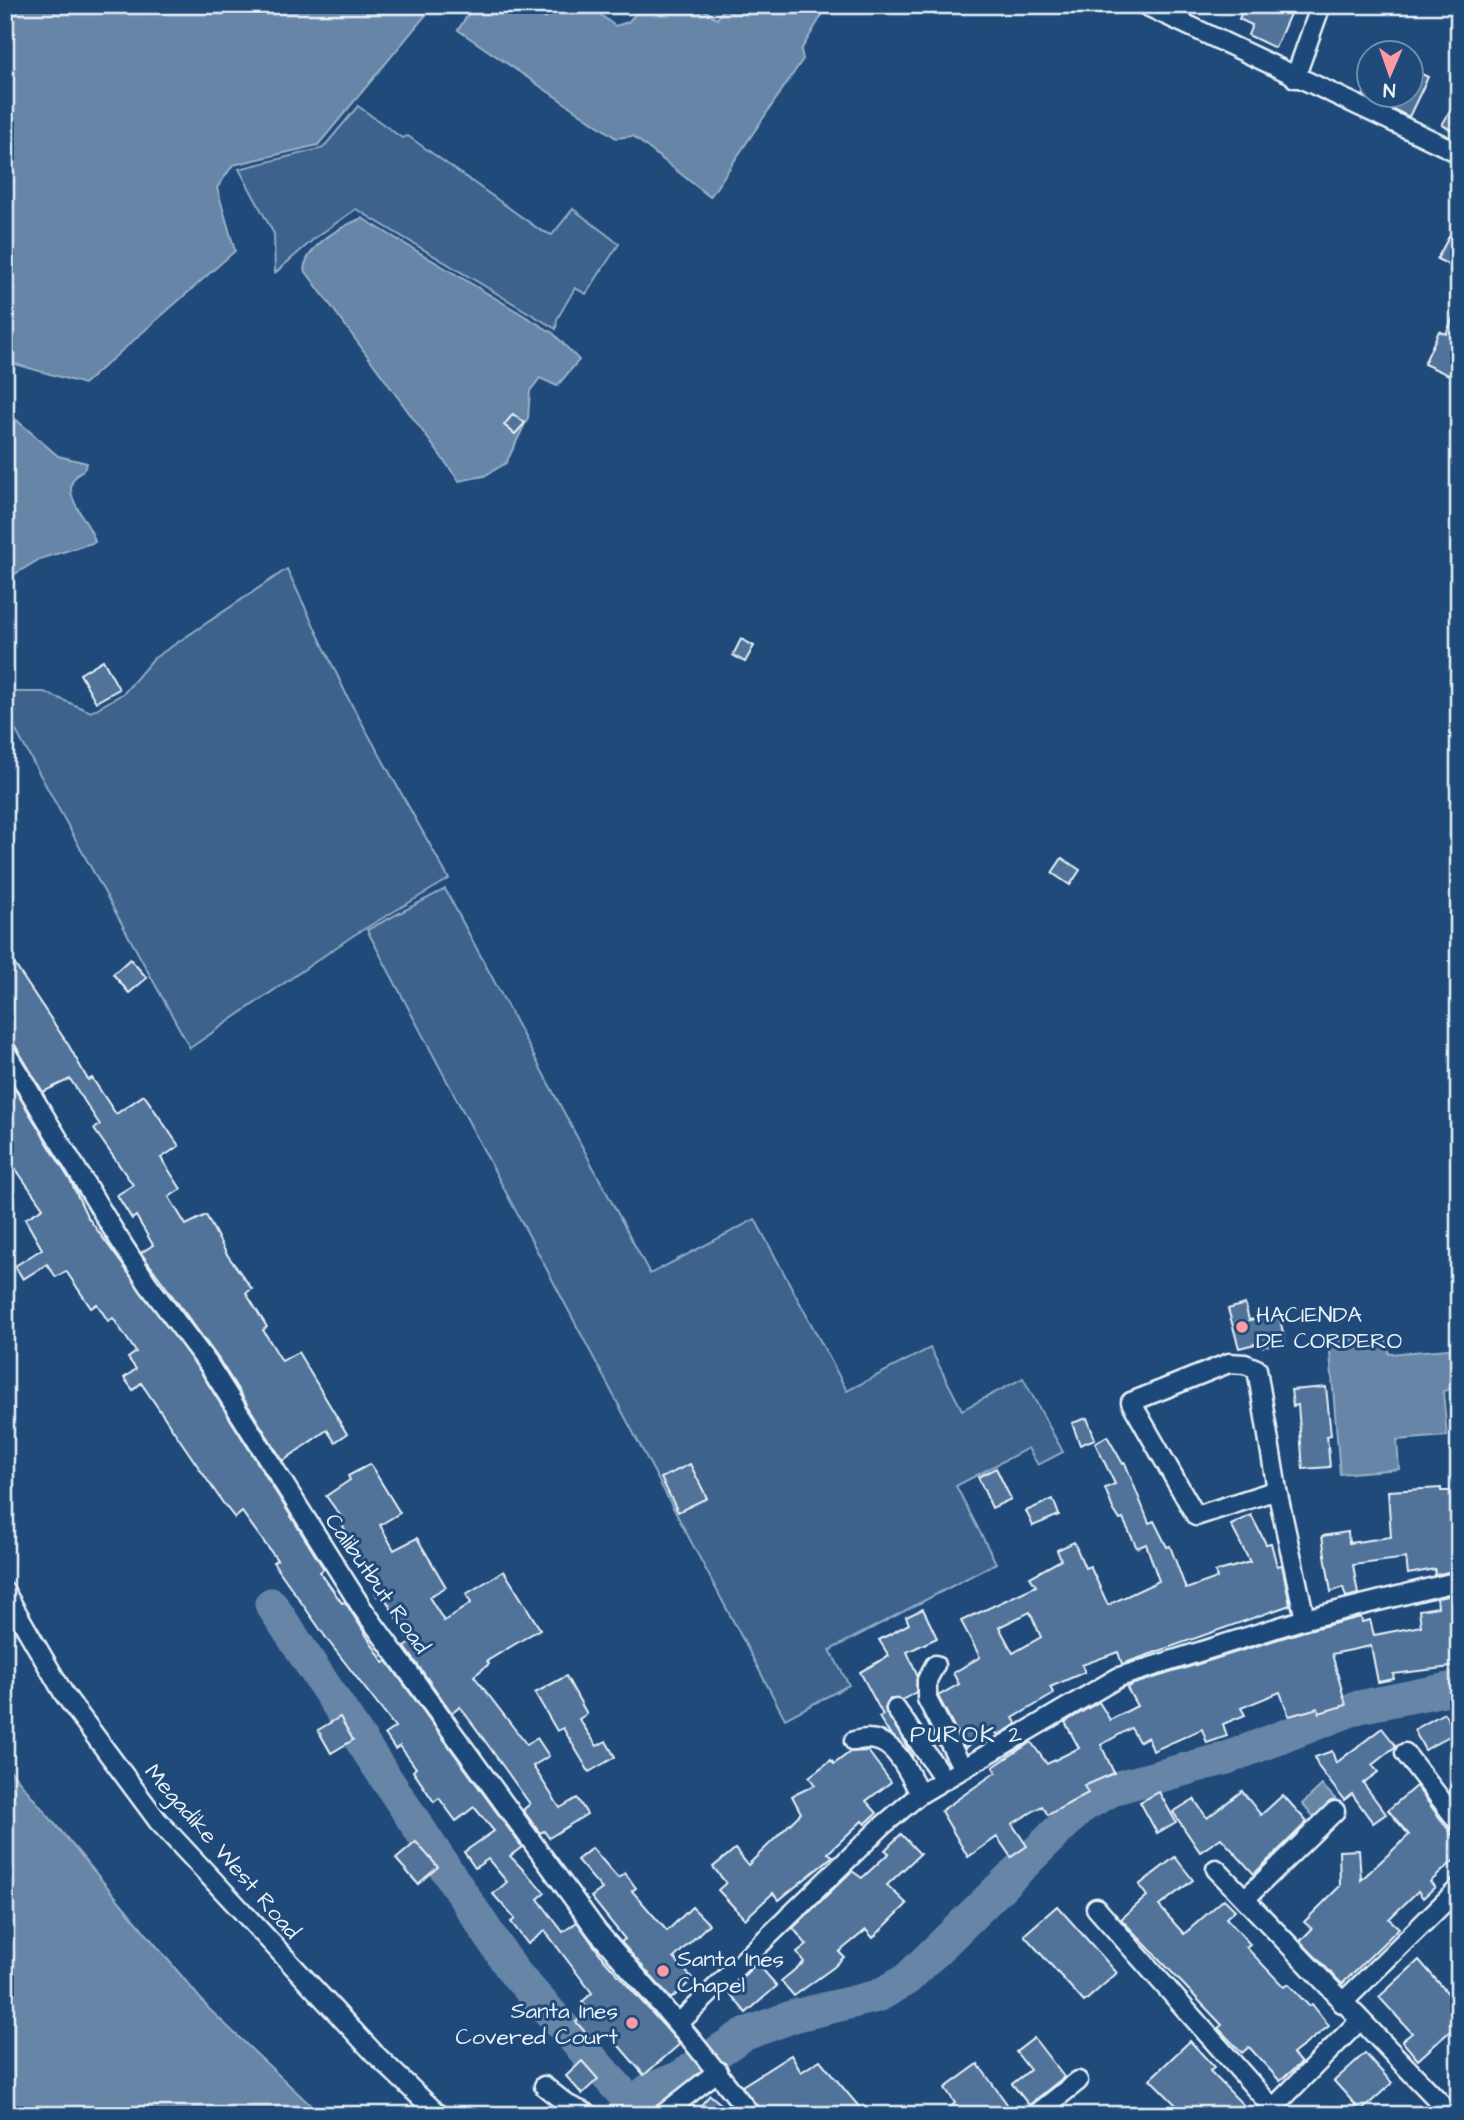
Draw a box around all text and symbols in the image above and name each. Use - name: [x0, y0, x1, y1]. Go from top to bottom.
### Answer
- north arrow: [1356, 38, 1426, 108]
- text: N: [1383, 76, 1396, 103]
- place label: HACIENDA DE CORDERO: [1256, 1299, 1402, 1357]
- marker: HACIENDA DE CORDERO: [1234, 1319, 1250, 1335]
- street label: Calibutbut Road: [317, 1507, 438, 1660]
- district label: PUROK 2: [910, 1718, 1024, 1752]
- street label: Megadike West Road: [136, 1757, 308, 1947]
- place label: Santa Ines Chapel: [677, 1943, 784, 2001]
- marker: Santa Ines Chapel: [655, 1963, 671, 1979]
- place label: Santa Ines Covered Court: [455, 1995, 619, 2053]
- marker: Santa Ines Covered Court: [624, 2015, 640, 2031]

